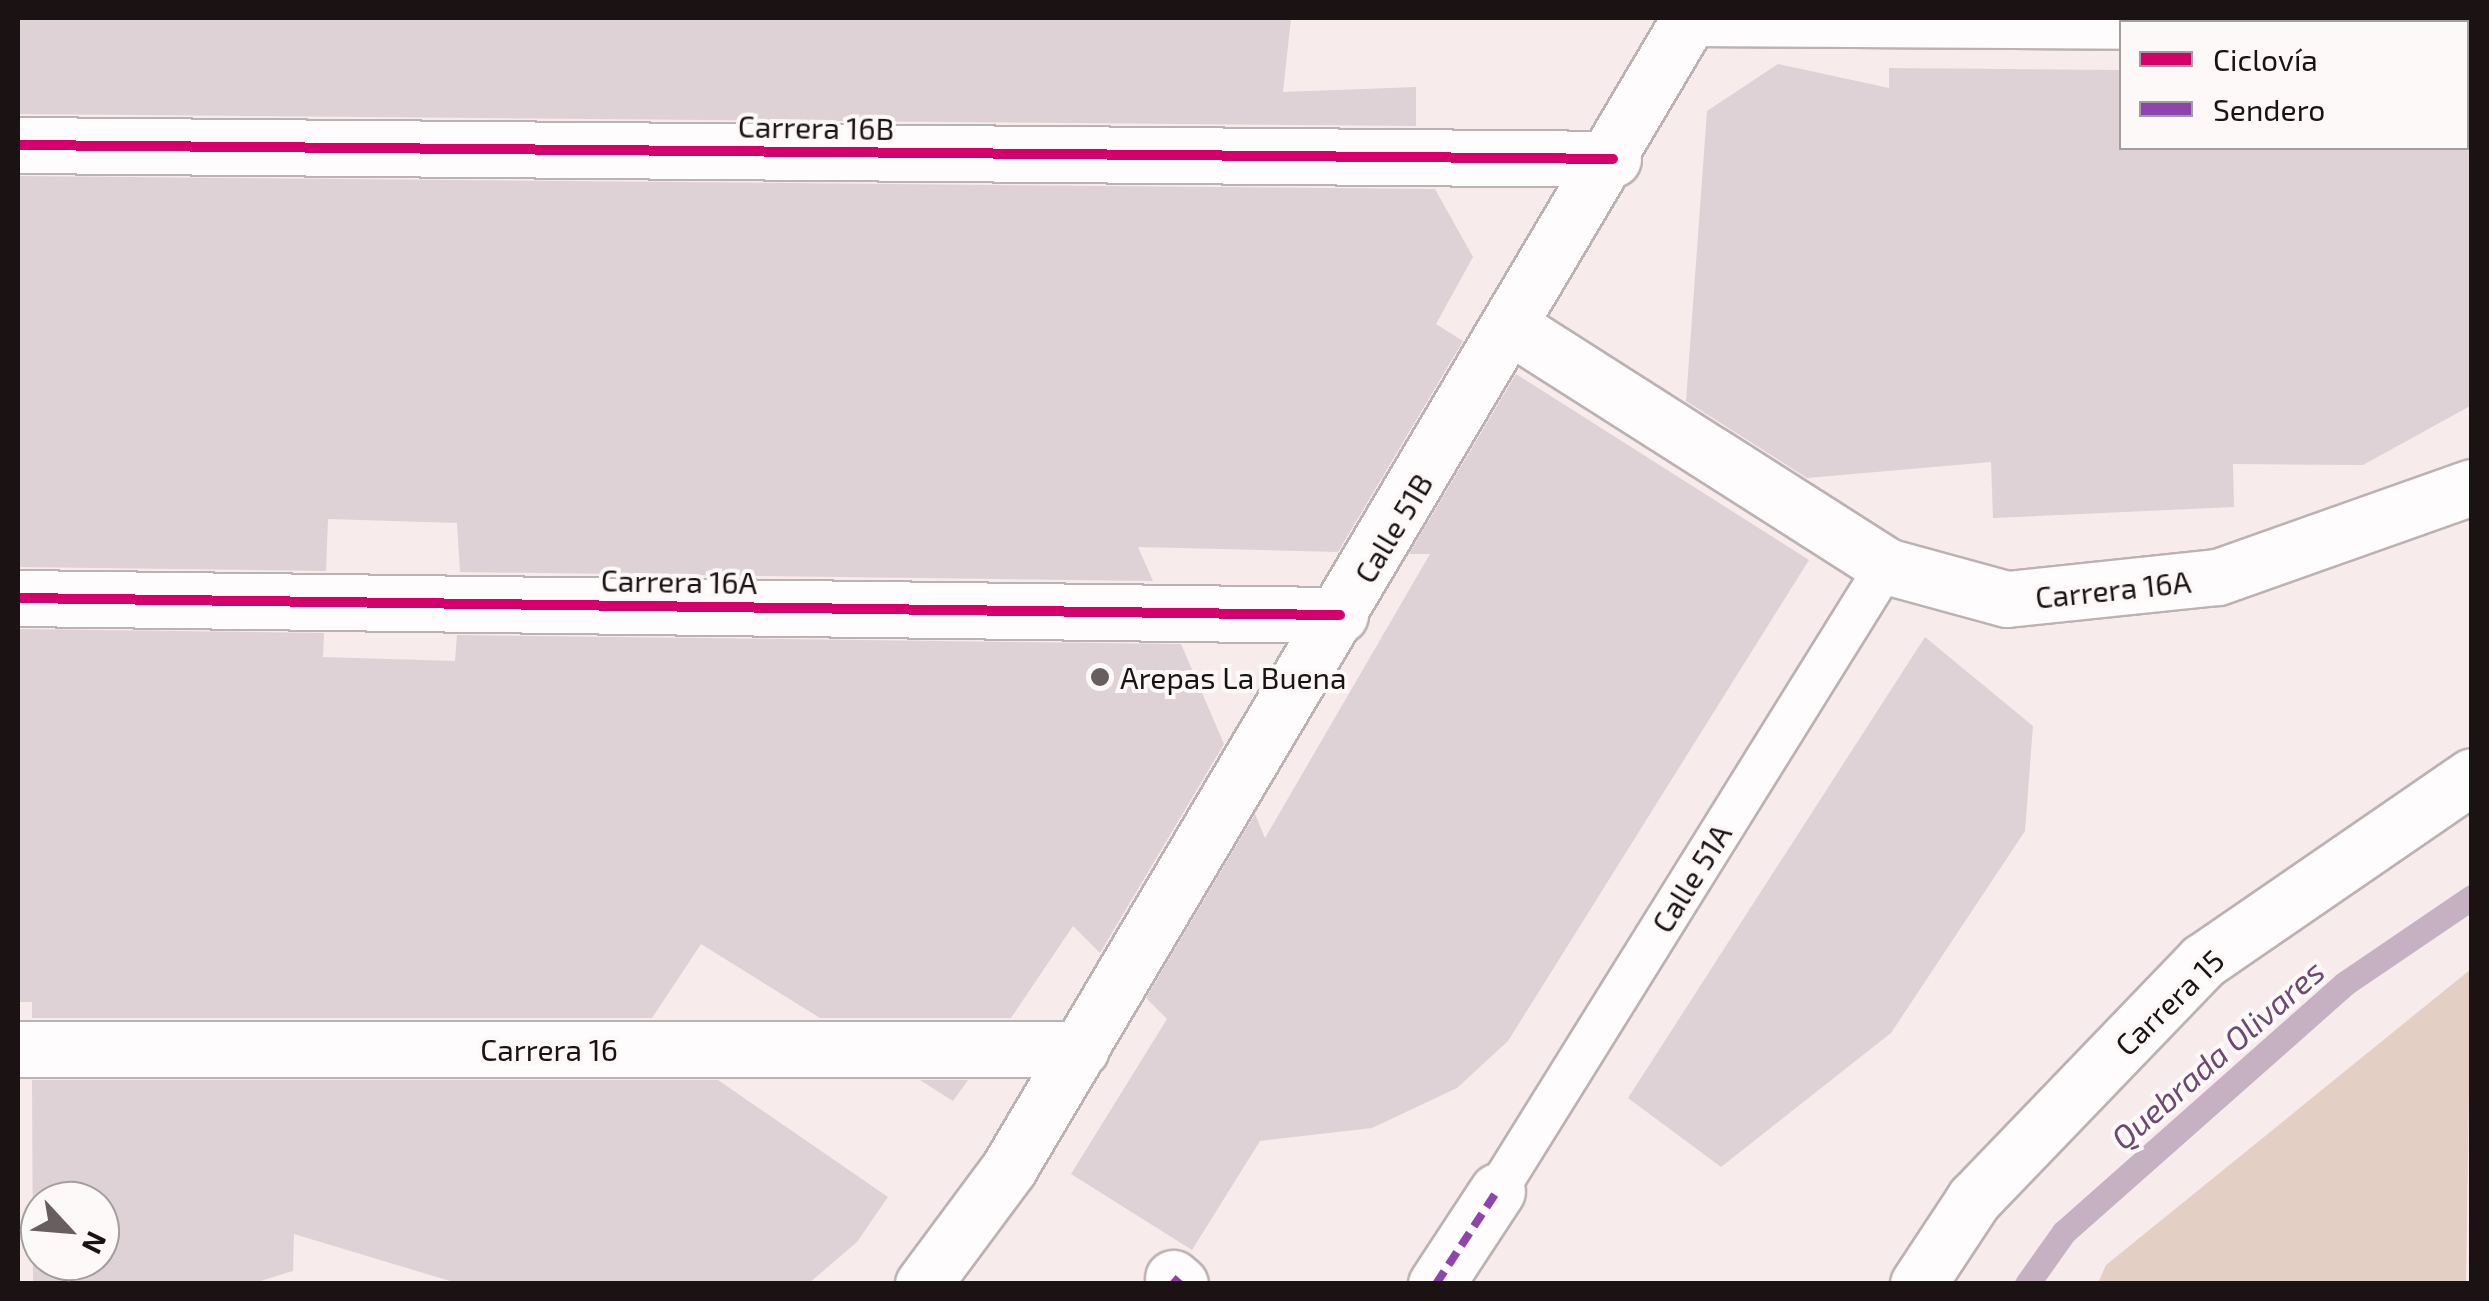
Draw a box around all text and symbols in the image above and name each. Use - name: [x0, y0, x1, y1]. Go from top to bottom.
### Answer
- legend: [2119, 20, 2469, 150]
- text: Ciclovía: [2213, 41, 2318, 77]
- text: Sendero: [2213, 91, 2325, 127]
- street label: Carrera 16B: [738, 108, 894, 146]
- street label: Calle 51B: [1346, 467, 1440, 589]
- street label: Carrera 16A: [601, 562, 757, 600]
- street label: Carrera 16A: [2033, 563, 2193, 615]
- place label: Arepas La Buena: [1120, 659, 1346, 695]
- marker: Arepas La Buena: [1089, 666, 1111, 688]
- street label: Calle 51A: [1644, 817, 1738, 939]
- street label: Carrera 15: [2107, 942, 2231, 1062]
- water label: Quebrada Olivares: [2103, 951, 2331, 1157]
- street label: Carrera 16: [480, 1031, 618, 1067]
- north arrow: [20, 1181, 120, 1281]
- text: N: [75, 1227, 115, 1260]

